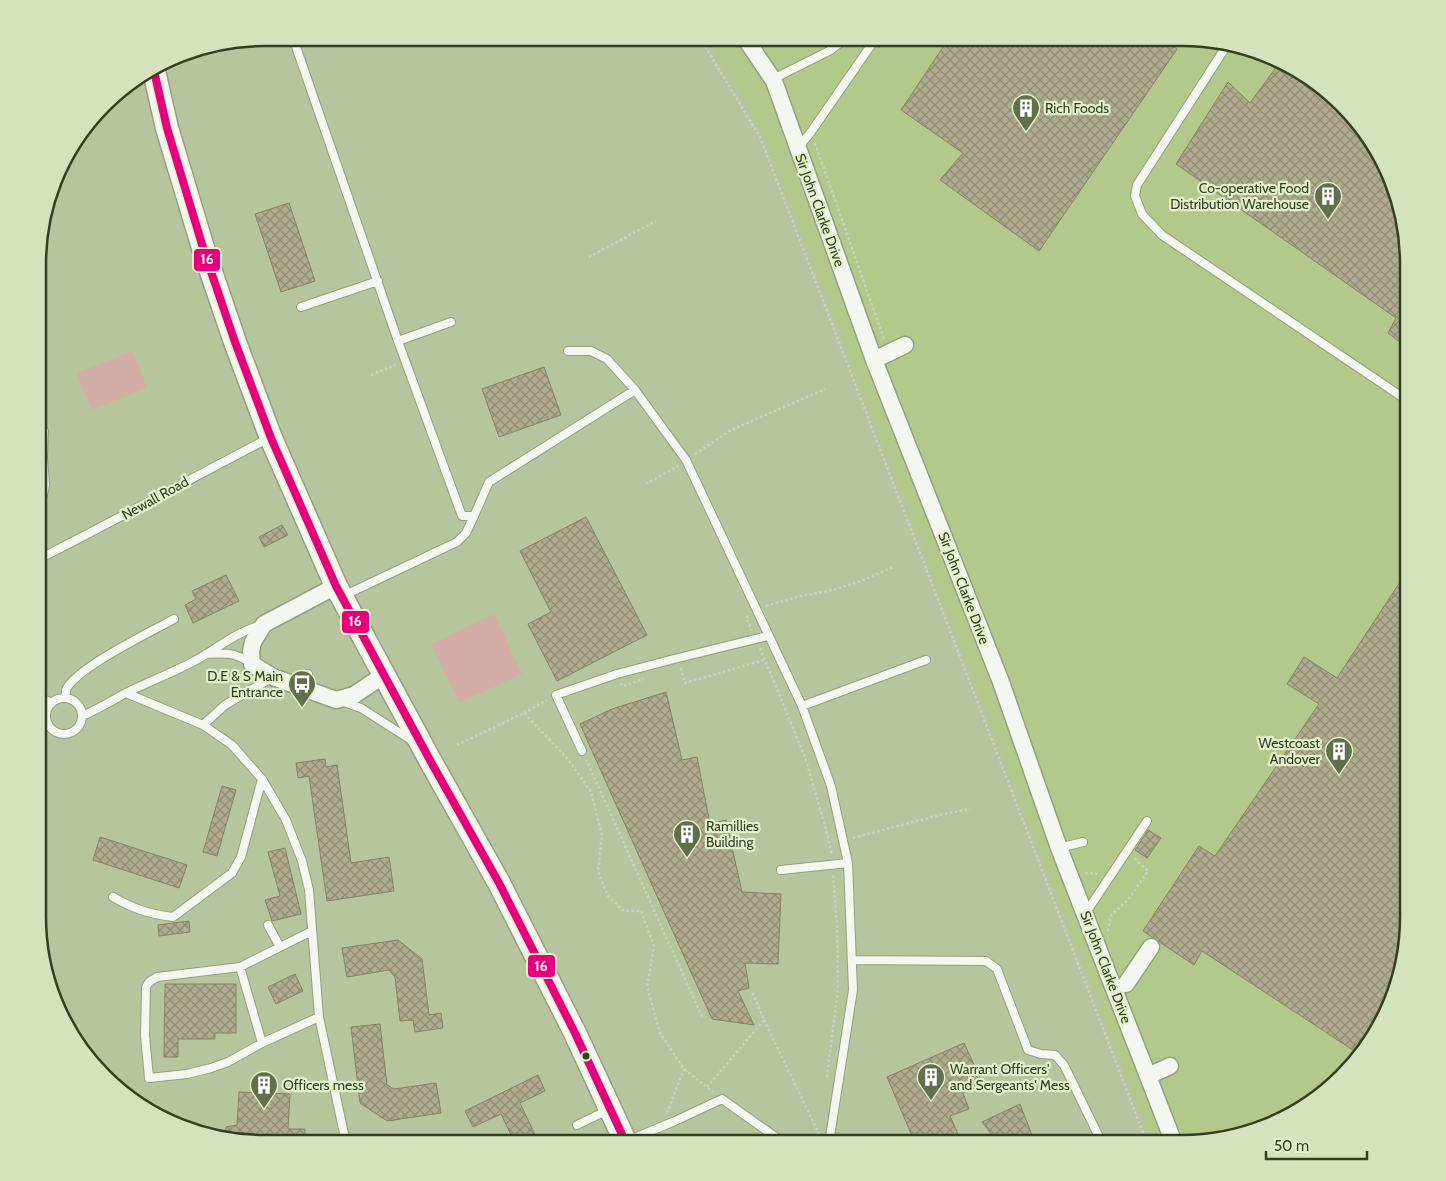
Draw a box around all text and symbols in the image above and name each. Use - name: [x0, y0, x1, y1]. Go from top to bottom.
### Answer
- building icon: Rich Foods: [1011, 93, 1041, 132]
- place label: Rich Foods: [1045, 99, 1109, 117]
- street label: Sir John Clarke Drive: [791, 151, 849, 269]
- place label: Co-operative Food Distribution Warehouse: [1170, 179, 1309, 213]
- building icon: Co-operative Food Distribution Warehouse: [1313, 181, 1343, 220]
- line badge: 16: [193, 248, 221, 272]
- text: 16: [200, 250, 214, 268]
- street label: Newall Road: [118, 472, 192, 524]
- street label: Sir John Clarke Drive: [934, 529, 994, 647]
- line badge: 16: [341, 610, 370, 634]
- text: 16: [348, 612, 362, 630]
- place label: D.E & S Main Entrance: [207, 667, 283, 701]
- bus stop icon: D.E & S Main Entrance: [287, 669, 317, 708]
- place label: Westcoast Andover: [1258, 734, 1321, 768]
- building icon: Westcoast Andover: [1324, 736, 1354, 775]
- place label: Ramillies Building: [706, 817, 759, 851]
- building icon: Ramillies Building: [672, 819, 702, 858]
- street label: Sir John Clarke Drive: [1076, 908, 1136, 1026]
- line badge: 16: [527, 954, 556, 978]
- text: 16: [534, 957, 548, 975]
- unlabelled marker: [581, 1051, 591, 1061]
- place label: Warrant Officers' and Sergeants' Mess: [950, 1060, 1070, 1094]
- building icon: Warrant Officers' and Sergeants' Mess: [916, 1062, 946, 1101]
- building icon: Officers mess: [249, 1070, 279, 1109]
- place label: Officers mess: [283, 1076, 364, 1094]
- scale bar: [1266, 1128, 1367, 1160]
- text: 50 m: [1274, 1137, 1309, 1155]

